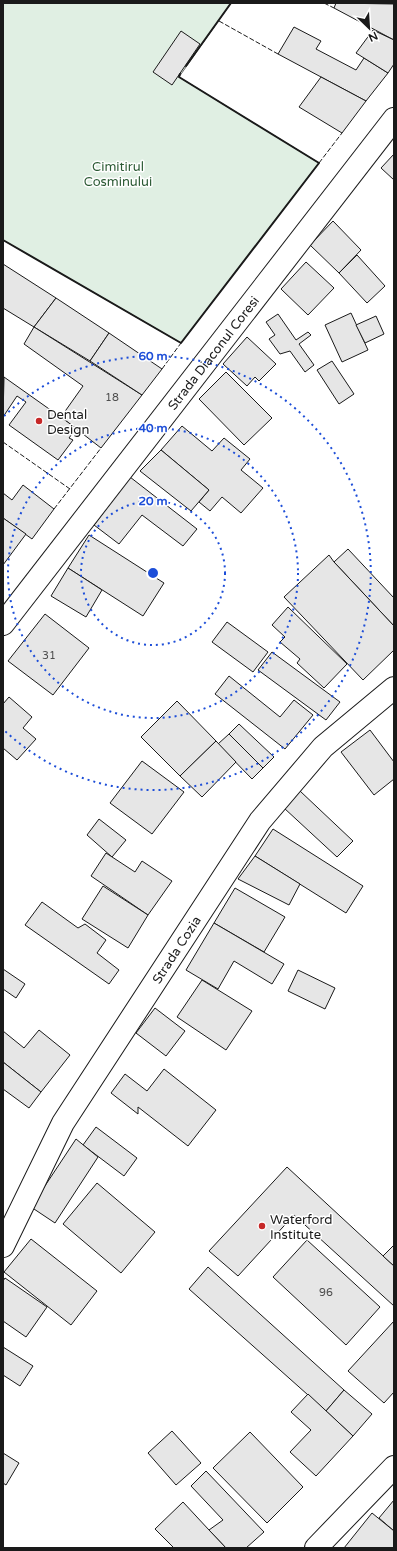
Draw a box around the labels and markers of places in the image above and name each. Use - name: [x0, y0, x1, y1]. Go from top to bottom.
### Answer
- place label: Dental Design: [47, 407, 89, 438]
- marker: Dental Design: [34, 416, 44, 426]
- centre of rings: [146, 566, 160, 580]
- place label: Waterford Institute: [270, 1212, 332, 1243]
- marker: Waterford Institute: [257, 1221, 267, 1231]

